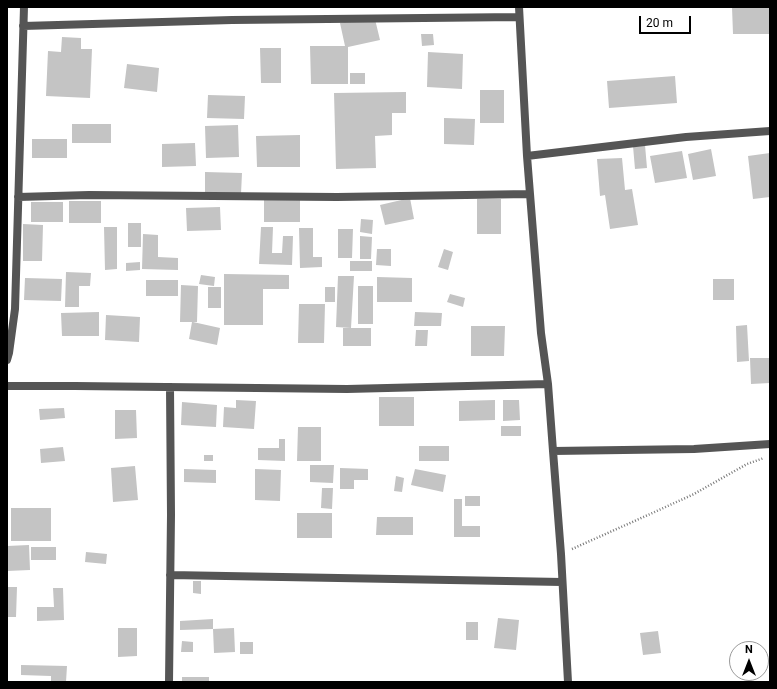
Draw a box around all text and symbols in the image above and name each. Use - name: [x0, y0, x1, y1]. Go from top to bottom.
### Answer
- scale bar: [641, 8, 693, 34]
- text: 20 m: [646, 16, 673, 30]
- north arrow: [729, 641, 769, 681]
- text: N: [745, 643, 753, 656]

